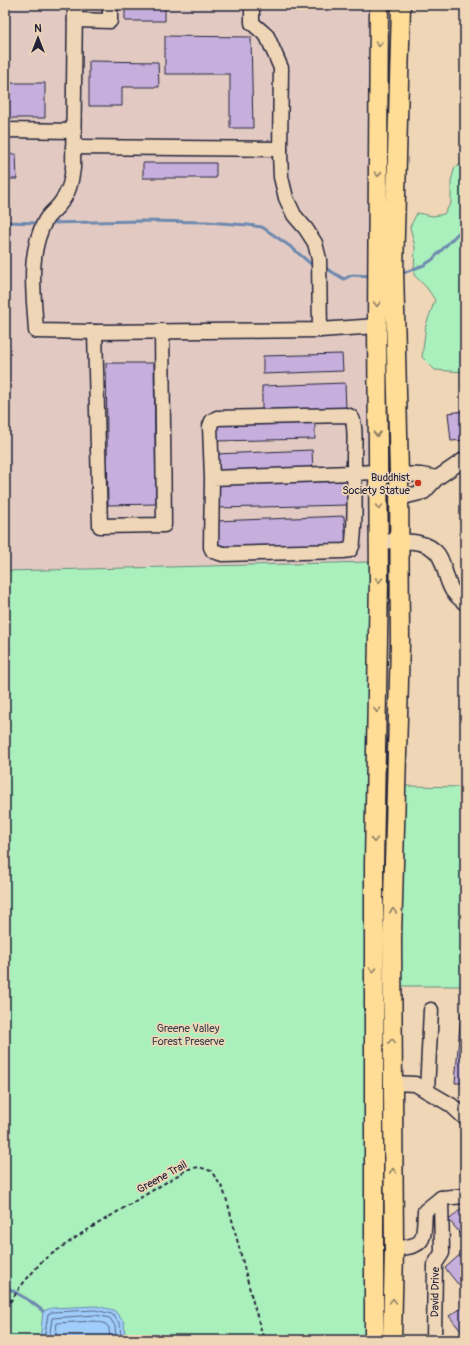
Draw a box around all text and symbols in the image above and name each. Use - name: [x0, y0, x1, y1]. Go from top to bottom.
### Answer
- north arrow: [18, 18, 58, 58]
- text: N: [34, 22, 42, 35]
- one-way arrow: [375, 41, 383, 47]
- one-way arrow: [374, 171, 382, 177]
- one-way arrow: [373, 301, 381, 307]
- one-way arrow: [373, 431, 381, 437]
- place label: Buddhist Society Statue: [342, 471, 411, 497]
- marker: Buddhist Society Statue: [413, 478, 423, 488]
- one-way arrow: [375, 504, 383, 510]
- one-way arrow: [375, 577, 383, 583]
- one-way arrow: [373, 707, 381, 713]
- one-way arrow: [370, 837, 378, 843]
- one-way arrow: [389, 908, 397, 914]
- one-way arrow: [369, 967, 377, 973]
- park label: Greene Valley Forest Preserve: [152, 1022, 225, 1048]
- one-way arrow: [388, 1038, 396, 1044]
- street label: Greene Trail: [135, 1158, 189, 1196]
- one-way arrow: [389, 1168, 397, 1174]
- street label: David Drive: [428, 1266, 441, 1317]
- one-way arrow: [389, 1298, 397, 1304]

